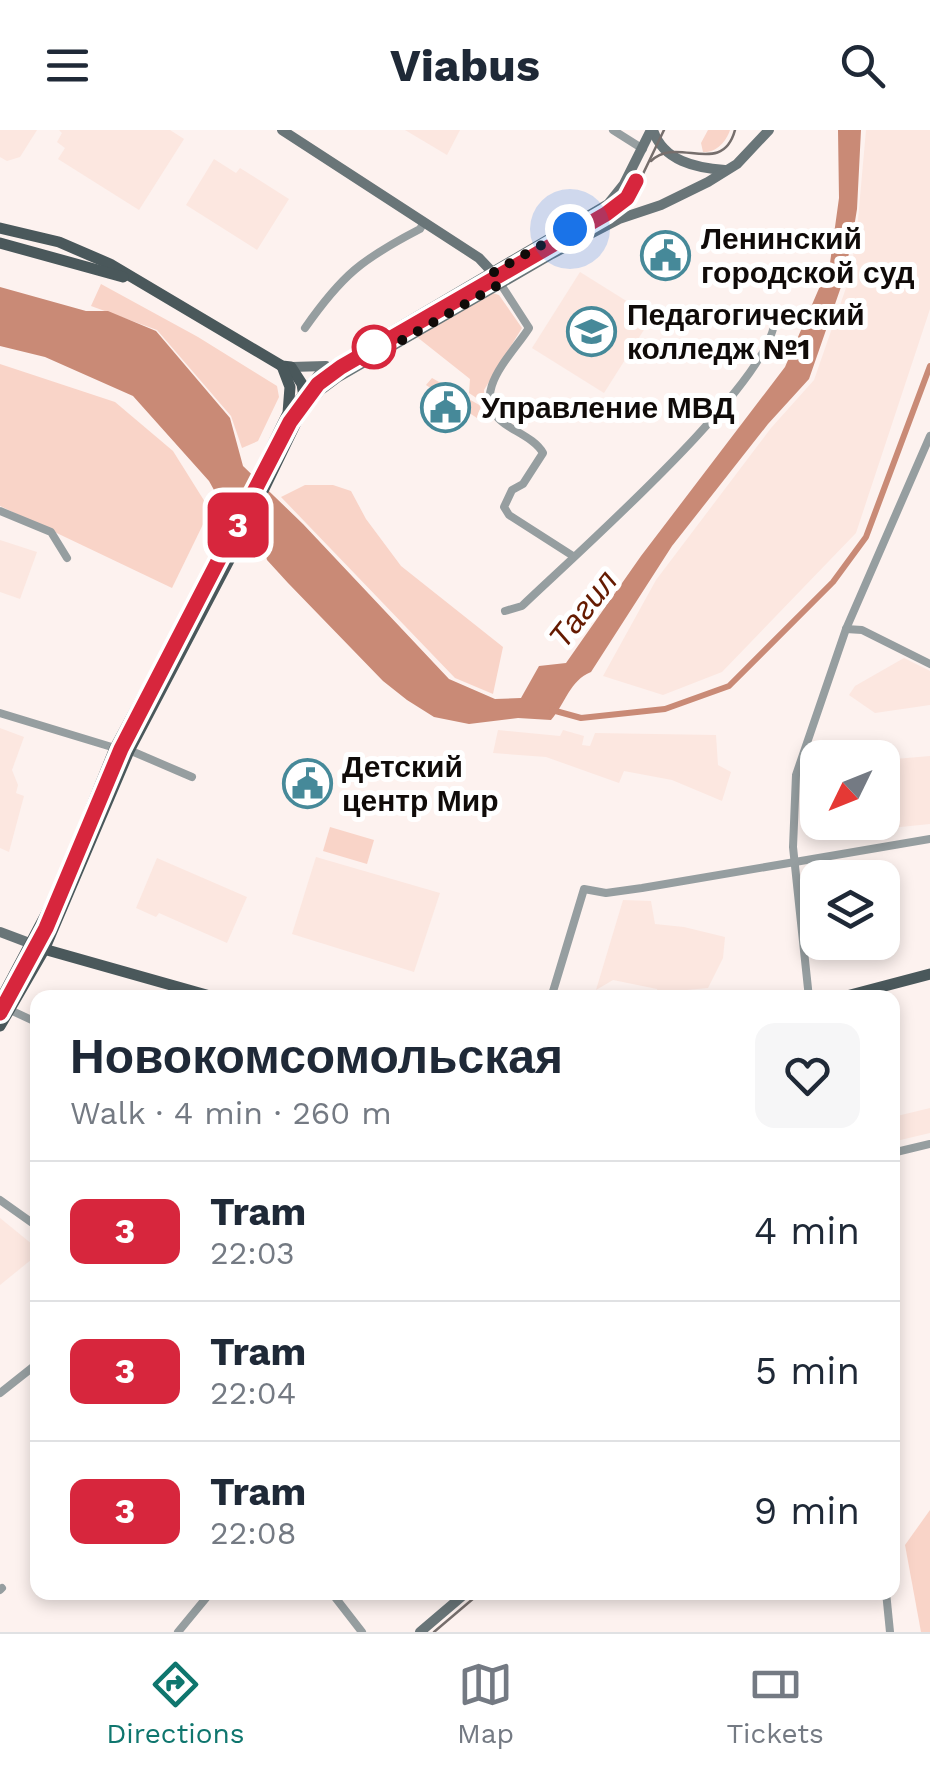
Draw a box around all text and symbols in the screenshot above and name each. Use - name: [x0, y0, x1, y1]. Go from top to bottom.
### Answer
- icon: menu: [40, 38, 95, 93]
- icon: search: [835, 38, 890, 93]
- text: Viabus: [390, 39, 540, 92]
- your location: [545, 204, 595, 254]
- place label: Ленинский городской суд: [701, 221, 915, 290]
- public building icon: Ленинский городской суд: [640, 230, 692, 282]
- place label: Педагогический колледж №1: [627, 297, 865, 366]
- school or university icon: Педагогический колледж №1: [566, 306, 618, 358]
- unlabelled marker: [353, 326, 395, 368]
- public building icon: Управление МВД: [420, 382, 472, 434]
- place label: Управление МВД: [481, 390, 735, 425]
- line badge: 3: [206, 492, 270, 558]
- text: 3: [228, 504, 248, 546]
- water label: Тагил: [541, 563, 625, 655]
- north arrow: [800, 740, 900, 840]
- map controls: [800, 740, 900, 960]
- place label: Детский центр Мир: [342, 749, 499, 818]
- public building icon: Детский центр Мир: [281, 758, 333, 810]
- button: layers: [800, 860, 900, 960]
- button: heart: [755, 1023, 860, 1128]
- text: Новокомсомольская: [70, 1028, 563, 1085]
- text: Walk · 4 min · 260 m: [70, 1094, 392, 1132]
- text: Tram: [210, 1190, 306, 1234]
- text: 4 min: [754, 1209, 860, 1253]
- text: 3: [115, 1210, 135, 1252]
- text: 22:03: [210, 1234, 295, 1272]
- text: Tram: [210, 1330, 306, 1374]
- text: 5 min: [755, 1349, 860, 1393]
- text: 3: [115, 1350, 135, 1392]
- text: 22:04: [210, 1374, 296, 1412]
- text: Tram: [210, 1470, 306, 1514]
- text: 9 min: [754, 1489, 860, 1533]
- text: 3: [115, 1490, 135, 1532]
- text: 22:08: [210, 1514, 296, 1552]
- tab: Directions: [106, 1657, 245, 1750]
- tab: Map: [457, 1657, 514, 1750]
- tab: Tickets: [727, 1657, 824, 1750]

